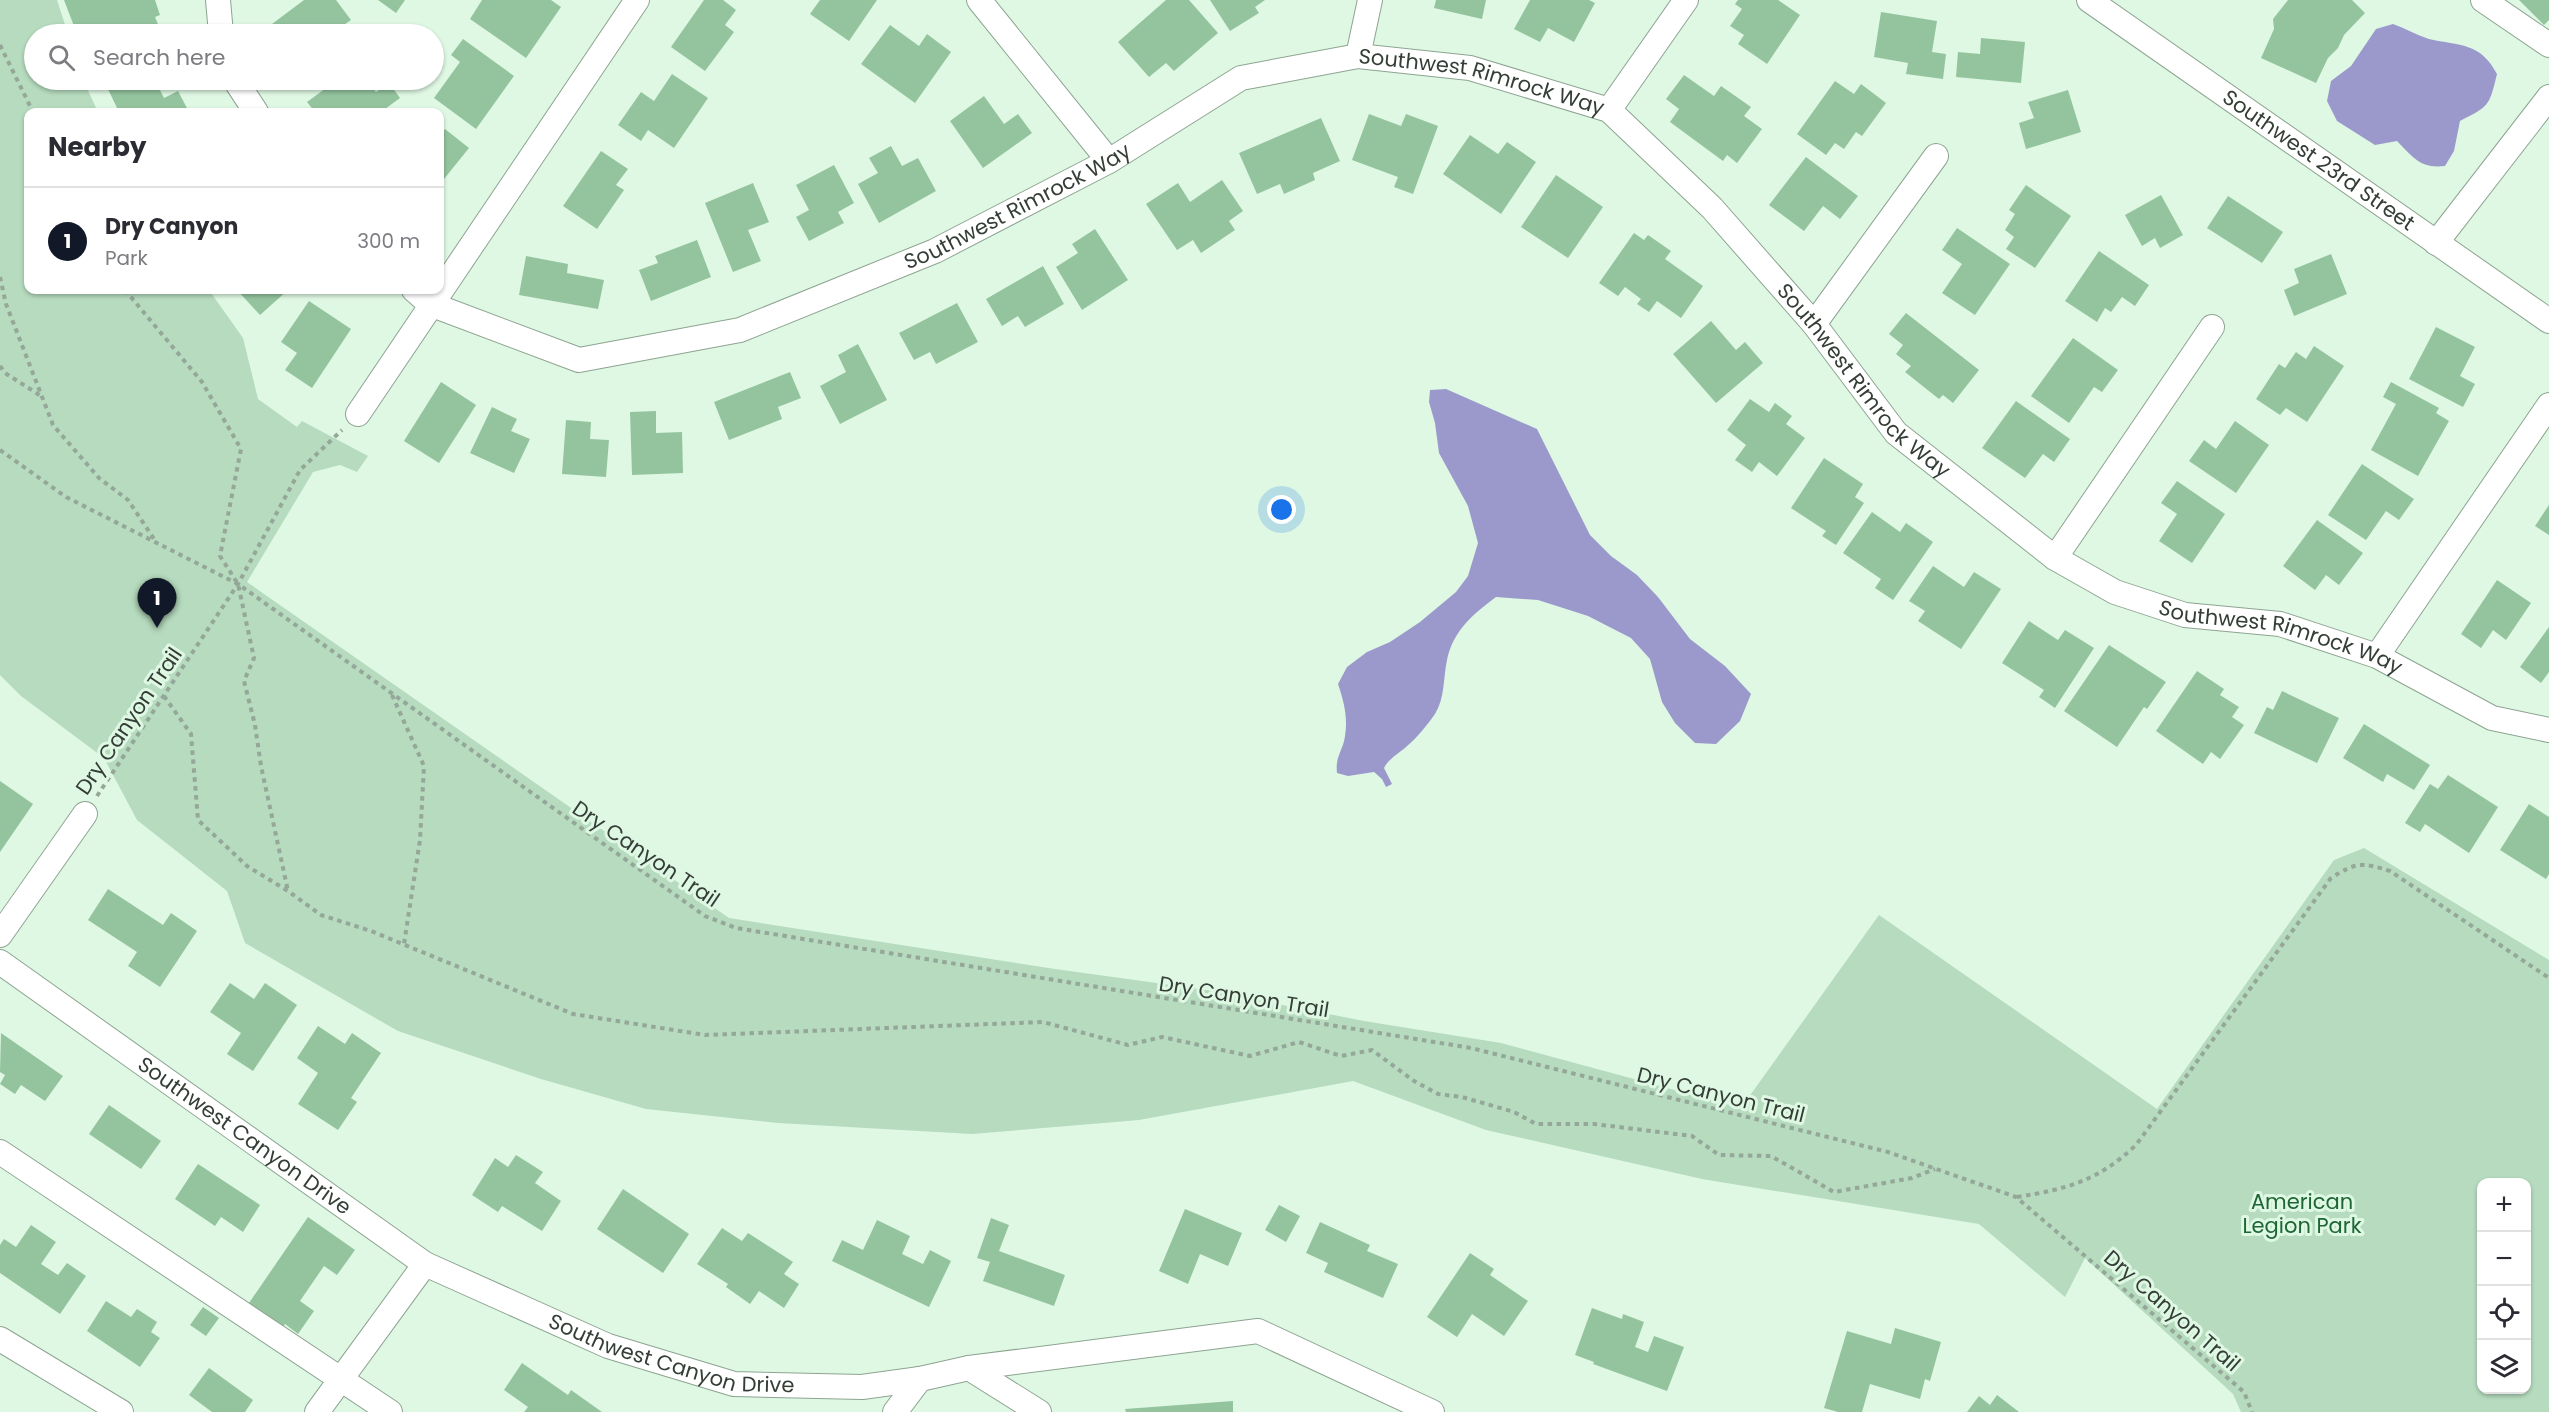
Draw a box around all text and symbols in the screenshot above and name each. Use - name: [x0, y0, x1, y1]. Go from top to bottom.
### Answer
- search box: [24, 24, 444, 90]
- icon: search: [45, 41, 78, 74]
- street label: Southwest Rimrock Way: [1357, 41, 1608, 122]
- text: Search here: [93, 42, 226, 73]
- street label: Southwest 23rd Street: [2217, 83, 2421, 237]
- text: Nearby: [48, 129, 146, 165]
- street label: Southwest Rimrock Way: [899, 136, 1136, 276]
- text: Dry Canyon: [105, 211, 238, 242]
- text: 1: [64, 227, 71, 255]
- text: 300 m: [357, 227, 420, 255]
- text: Park: [105, 244, 148, 272]
- street label: Southwest Rimrock Way: [1771, 277, 1957, 485]
- your location: [1267, 495, 1296, 524]
- pin: 1: [138, 578, 176, 628]
- street label: Southwest Rimrock Way: [2155, 592, 2408, 681]
- street label: Dry Canyon Trail: [68, 641, 189, 800]
- street label: Dry Canyon Trail: [567, 793, 726, 914]
- street label: Dry Canyon Trail: [1157, 969, 1331, 1024]
- street label: Southwest Canyon Drive: [132, 1049, 357, 1221]
- street label: Dry Canyon Trail: [1634, 1060, 1808, 1129]
- map controls: [2477, 1178, 2531, 1394]
- button: +: [2477, 1178, 2531, 1232]
- park label: American Legion Park: [2243, 1187, 2362, 1240]
- button: −: [2477, 1232, 2531, 1286]
- street label: Dry Canyon Trail: [2098, 1243, 2247, 1378]
- button: locate: [2477, 1286, 2531, 1340]
- street label: Southwest Canyon Drive: [544, 1306, 795, 1399]
- button: layers: [2477, 1340, 2531, 1394]

